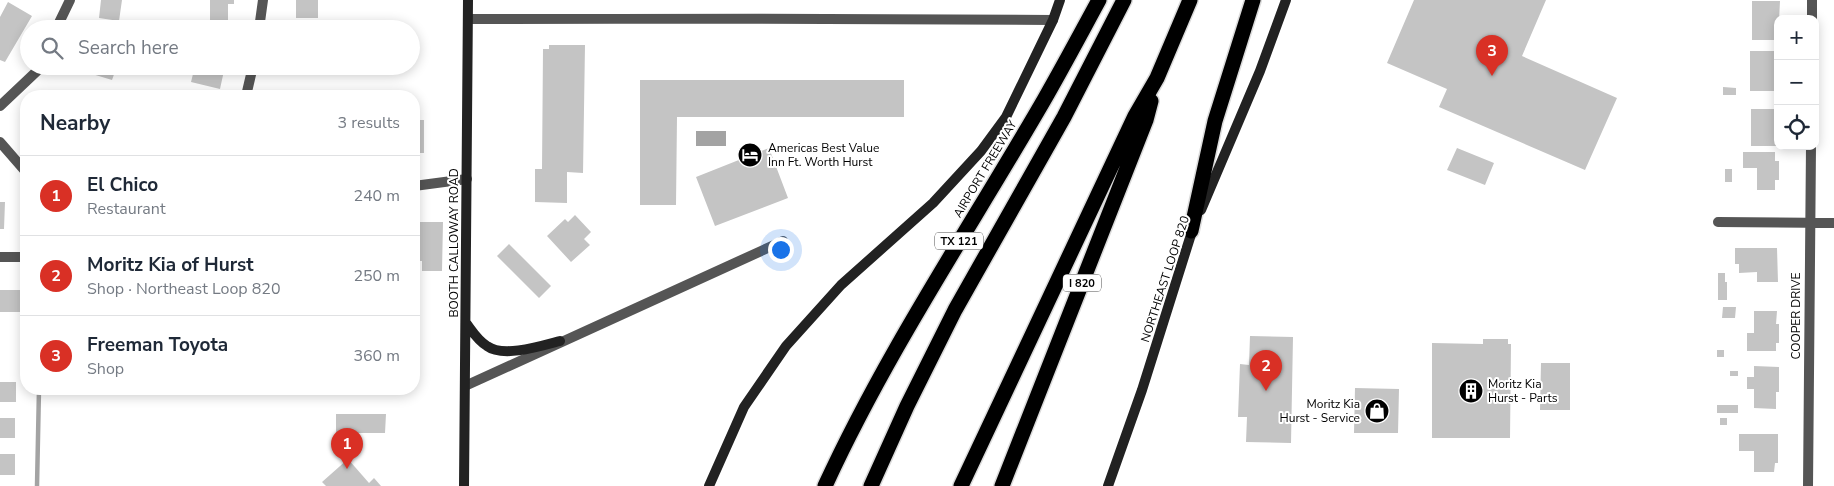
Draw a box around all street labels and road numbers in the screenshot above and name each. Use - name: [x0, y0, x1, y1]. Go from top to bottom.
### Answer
- street label: AIRPORT FREEWAY: [950, 117, 1021, 221]
- street label: BOOTH CALLOWAY ROAD: [446, 168, 462, 318]
- street label: NORTHEAST LOOP 820: [1137, 214, 1193, 344]
- road number: TX 121: [935, 232, 983, 250]
- street label: COOPER DRIVE: [1788, 272, 1804, 360]
- road number: I 820: [1063, 274, 1101, 292]

